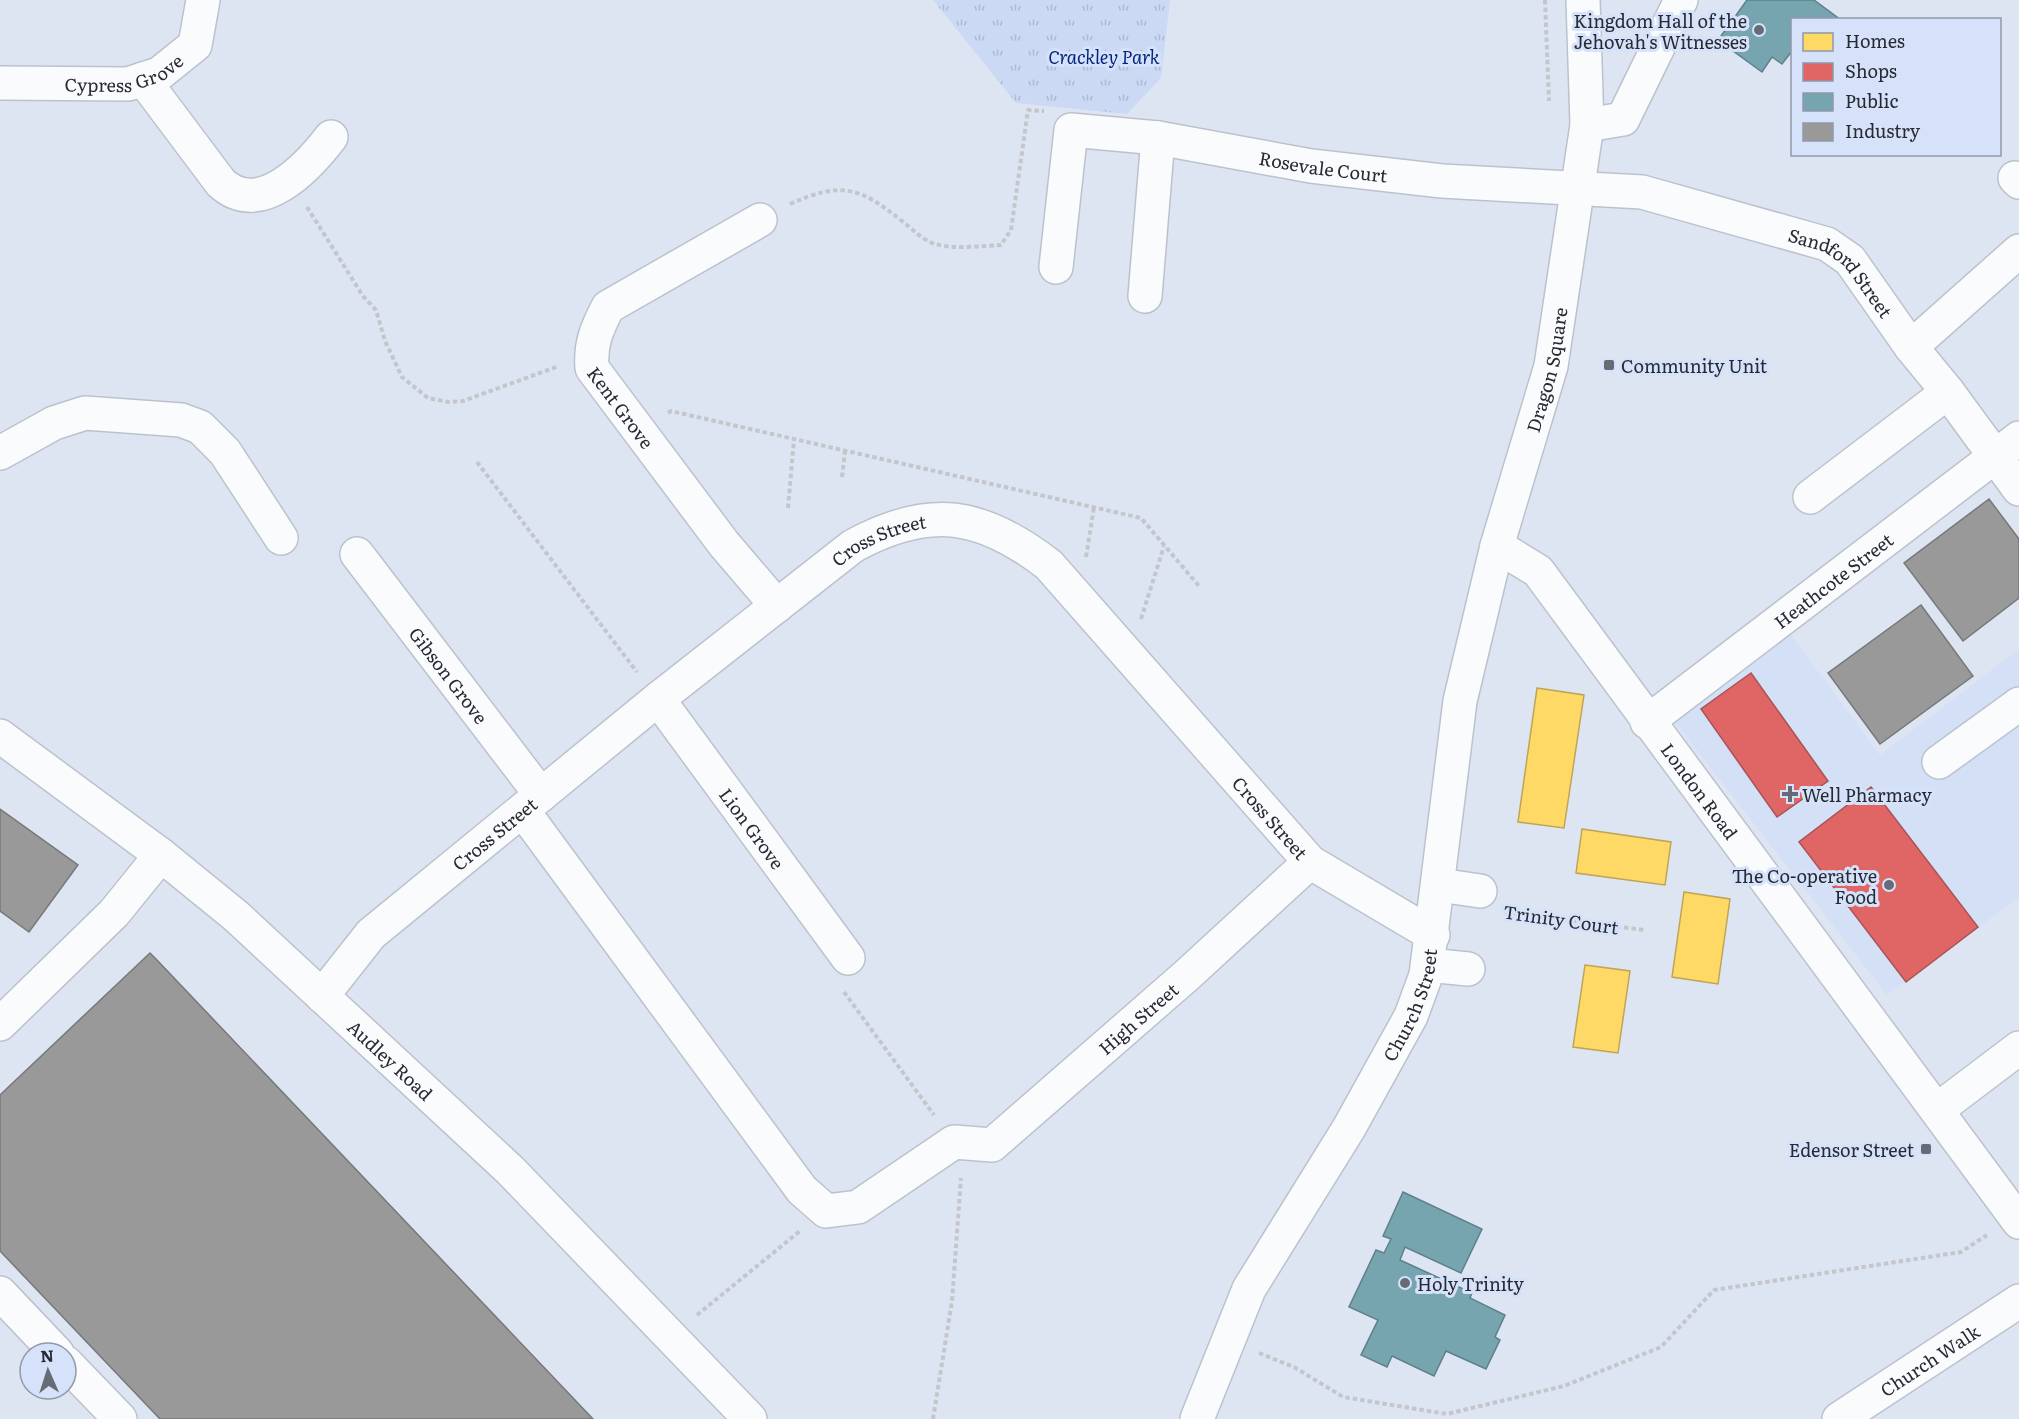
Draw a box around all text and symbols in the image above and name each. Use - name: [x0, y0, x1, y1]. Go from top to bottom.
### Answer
- place label: Kingdom Hall of the Jehovah's Witnesses: [1574, 7, 1747, 55]
- legend: [1791, 18, 2001, 156]
- marker: Kingdom Hall of the Jehovah's Witnesses: [1752, 23, 1766, 37]
- text: Homes: [1845, 27, 1905, 54]
- park label: Crackley Park: [1048, 43, 1160, 70]
- street label: Cypress Grove: [65, 47, 188, 98]
- text: Shops: [1845, 57, 1897, 84]
- text: Public: [1845, 87, 1899, 114]
- text: Industry: [1845, 117, 1921, 144]
- street label: Rosevale Court: [1257, 143, 1390, 188]
- street label: Sandford Street: [1785, 220, 1900, 323]
- street label: Dragon Square: [1518, 305, 1573, 435]
- place label: Community Unit: [1621, 352, 1768, 379]
- marker: Community Unit: [1602, 358, 1616, 372]
- street label: Kent Grove: [582, 360, 661, 454]
- street label: Cross Street: [825, 507, 928, 572]
- street label: Heathcote Street: [1768, 525, 1899, 634]
- street label: Gibson Grove: [403, 621, 495, 729]
- street label: London Road: [1655, 737, 1745, 844]
- street label: Cross Street: [1227, 770, 1315, 865]
- place label: Well Pharmacy: [1802, 781, 1933, 808]
- street label: Lion Grove: [714, 782, 792, 874]
- marker: Well Pharmacy: [1783, 787, 1797, 801]
- street label: Cross Street: [446, 790, 543, 876]
- place label: The Co-operative Food: [1732, 862, 1877, 910]
- marker: The Co-operative Food: [1882, 878, 1896, 892]
- street label: Trinity Court: [1502, 898, 1621, 941]
- street label: Church Street: [1375, 946, 1443, 1066]
- street label: High Street: [1092, 975, 1184, 1060]
- street label: Audley Road: [342, 1013, 439, 1106]
- place label: Edensor Street: [1789, 1136, 1915, 1163]
- marker: Edensor Street: [1919, 1142, 1933, 1156]
- place label: Holy Trinity: [1417, 1270, 1525, 1297]
- marker: Holy Trinity: [1398, 1276, 1412, 1290]
- street label: Church Walk: [1874, 1317, 1985, 1402]
- north arrow: [18, 1341, 78, 1401]
- text: N: [40, 1343, 55, 1367]

